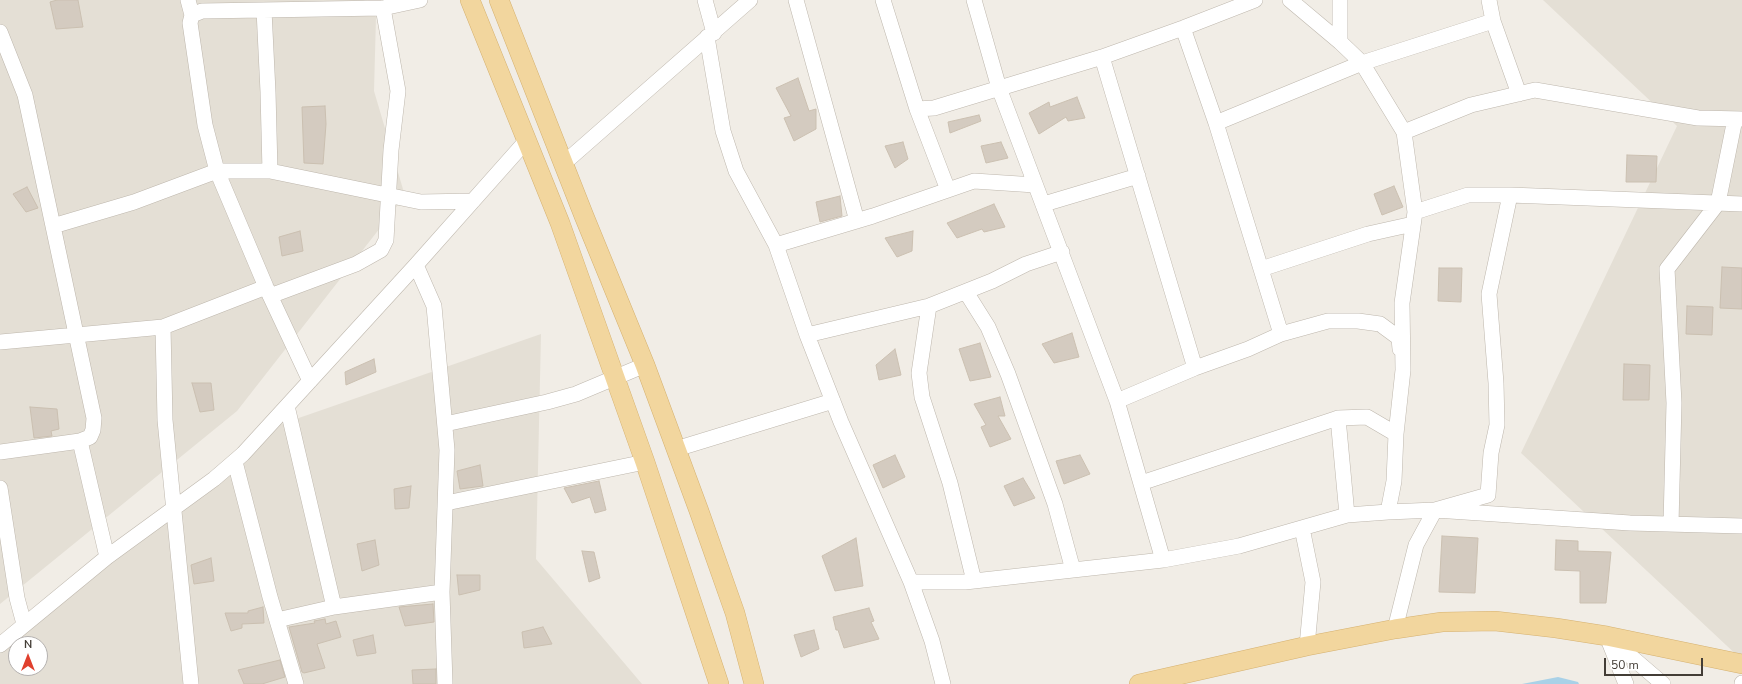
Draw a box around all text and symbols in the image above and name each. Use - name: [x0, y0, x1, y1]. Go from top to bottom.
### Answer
- north arrow: [8, 636, 48, 676]
- text: N: [24, 637, 32, 652]
- scale bar: [1606, 650, 1705, 676]
- text: 50 m: [1611, 657, 1639, 673]

